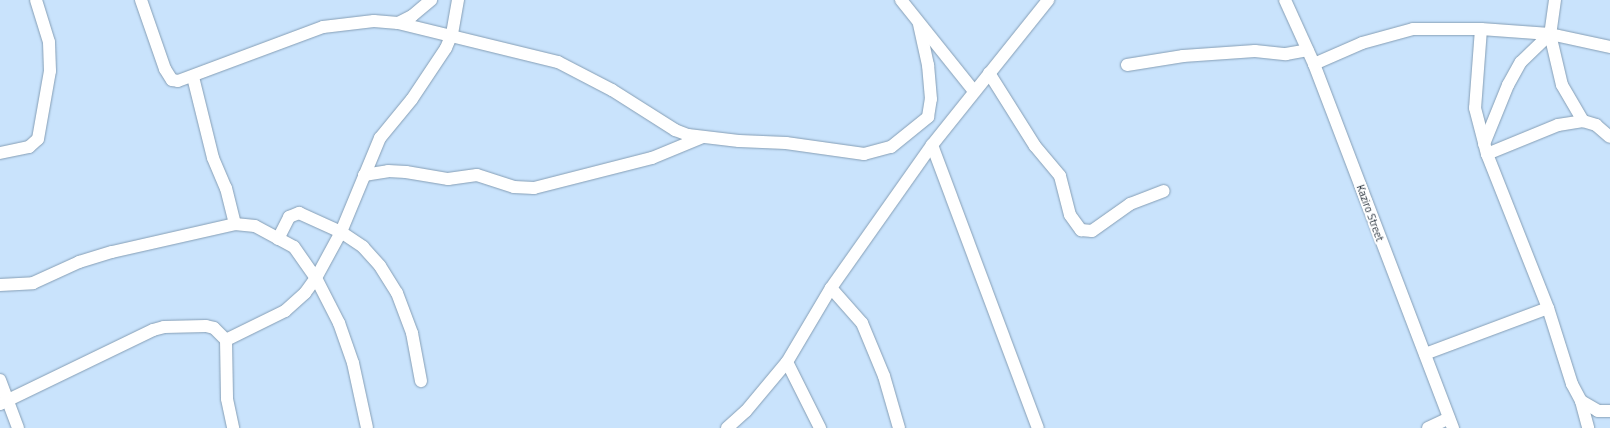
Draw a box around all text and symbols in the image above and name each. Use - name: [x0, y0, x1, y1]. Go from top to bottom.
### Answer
- street label: Kaziro Street: [1354, 183, 1386, 243]

